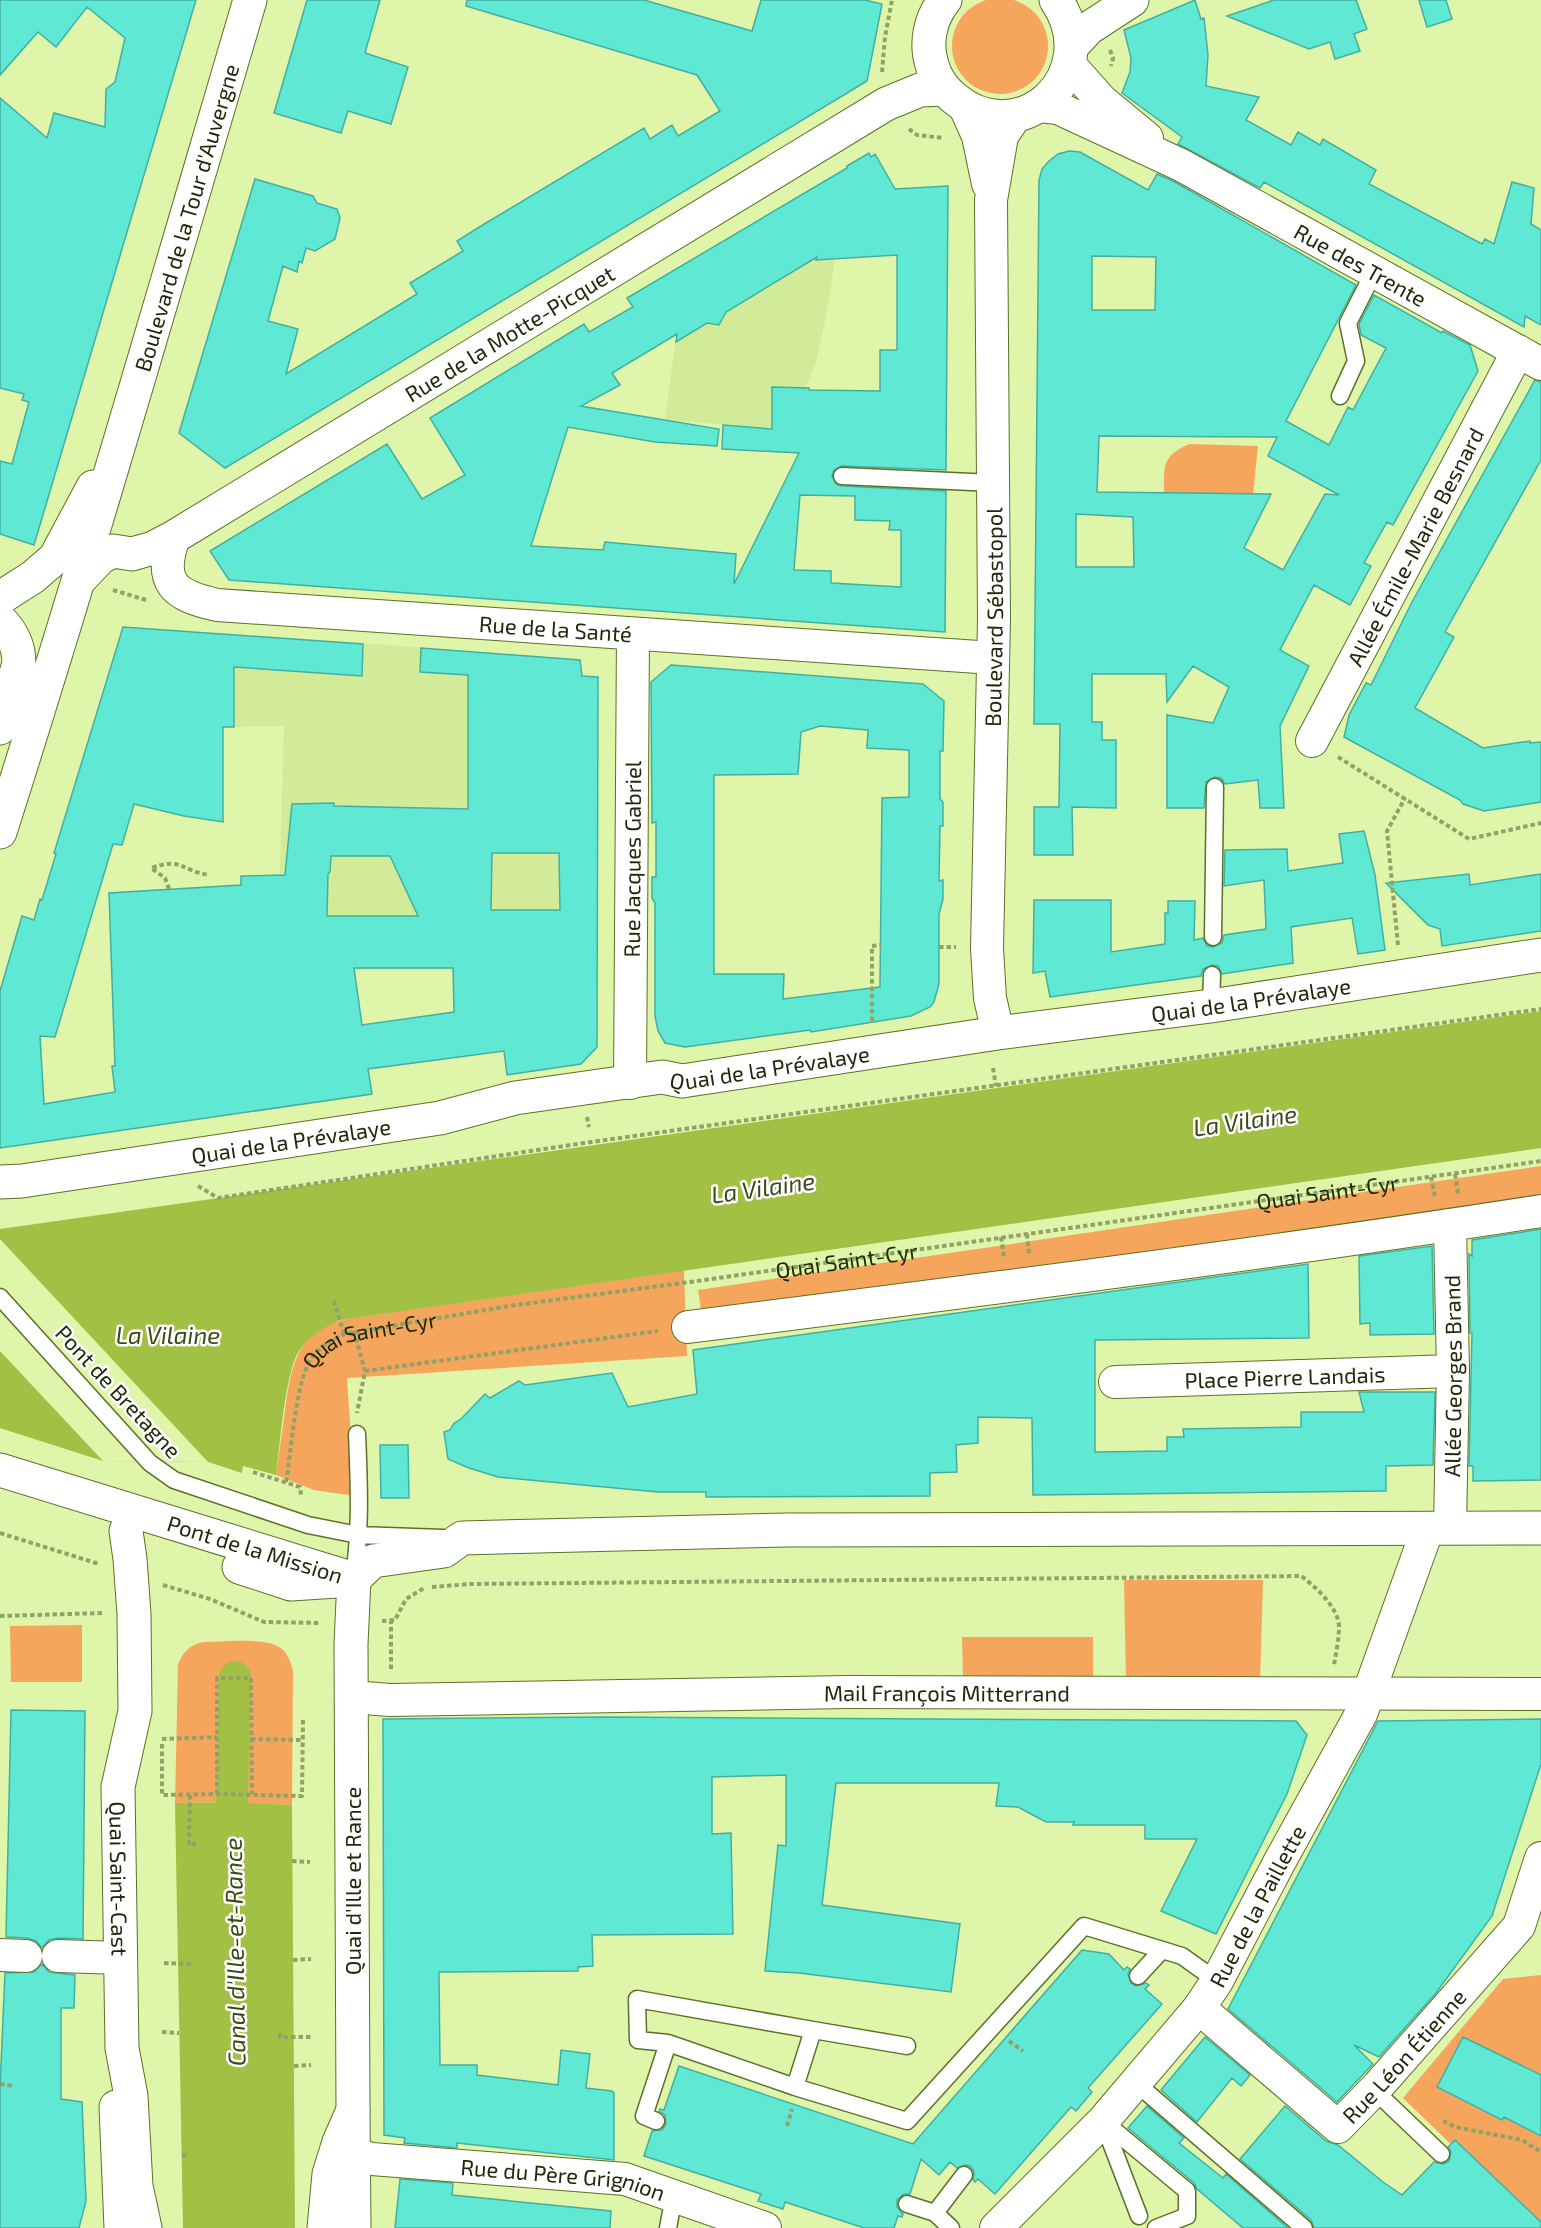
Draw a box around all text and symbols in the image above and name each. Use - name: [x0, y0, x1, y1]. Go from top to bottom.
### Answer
- street label: Boulevard de la Tour d'Auvergne: [128, 61, 244, 374]
- street label: Rue des Trente: [1290, 217, 1431, 311]
- street label: Rue de la Motte-Picquet: [400, 260, 619, 407]
- street label: Allée Émile-Marie Besnard: [1341, 423, 1488, 670]
- street label: Boulevard Sébastopol: [979, 507, 1007, 727]
- street label: Rue de la Santé: [478, 610, 633, 646]
- street label: Rue Jacques Gabriel: [618, 760, 645, 957]
- street label: Quai de la Prévalaye: [1150, 972, 1352, 1027]
- street label: Quai de la Prévalaye: [667, 1040, 871, 1095]
- water label: La Vilaine: [1191, 1098, 1299, 1142]
- street label: Quai de la Prévalaye: [189, 1113, 392, 1169]
- water label: La Vilaine: [709, 1165, 817, 1209]
- street label: Quai Saint-Cyr: [1255, 1168, 1401, 1215]
- street label: Quai Saint-Cyr: [774, 1237, 919, 1284]
- street label: Allée Georges Brand: [1438, 1275, 1466, 1477]
- street label: Quai Saint-Cyr: [296, 1306, 439, 1373]
- street label: Pont de Bretagne: [51, 1319, 187, 1463]
- water label: La Vilaine: [116, 1320, 220, 1349]
- street label: Place Pierre Landais: [1184, 1360, 1386, 1393]
- street label: Pont de la Mission: [164, 1509, 346, 1588]
- street label: Mail François Mitterrand: [824, 1679, 1070, 1707]
- street label: Quai d'Ille et Rance: [339, 1787, 366, 1975]
- street label: Quai Saint-Cast: [104, 1801, 134, 1956]
- street label: Rue de la Paillette: [1203, 1820, 1310, 1991]
- water label: Canal d'Ille-et-Rance: [218, 1837, 250, 2066]
- street label: Rue Léon Étienne: [1337, 1983, 1471, 2128]
- street label: Rue du Père Grignion: [460, 2153, 669, 2205]

